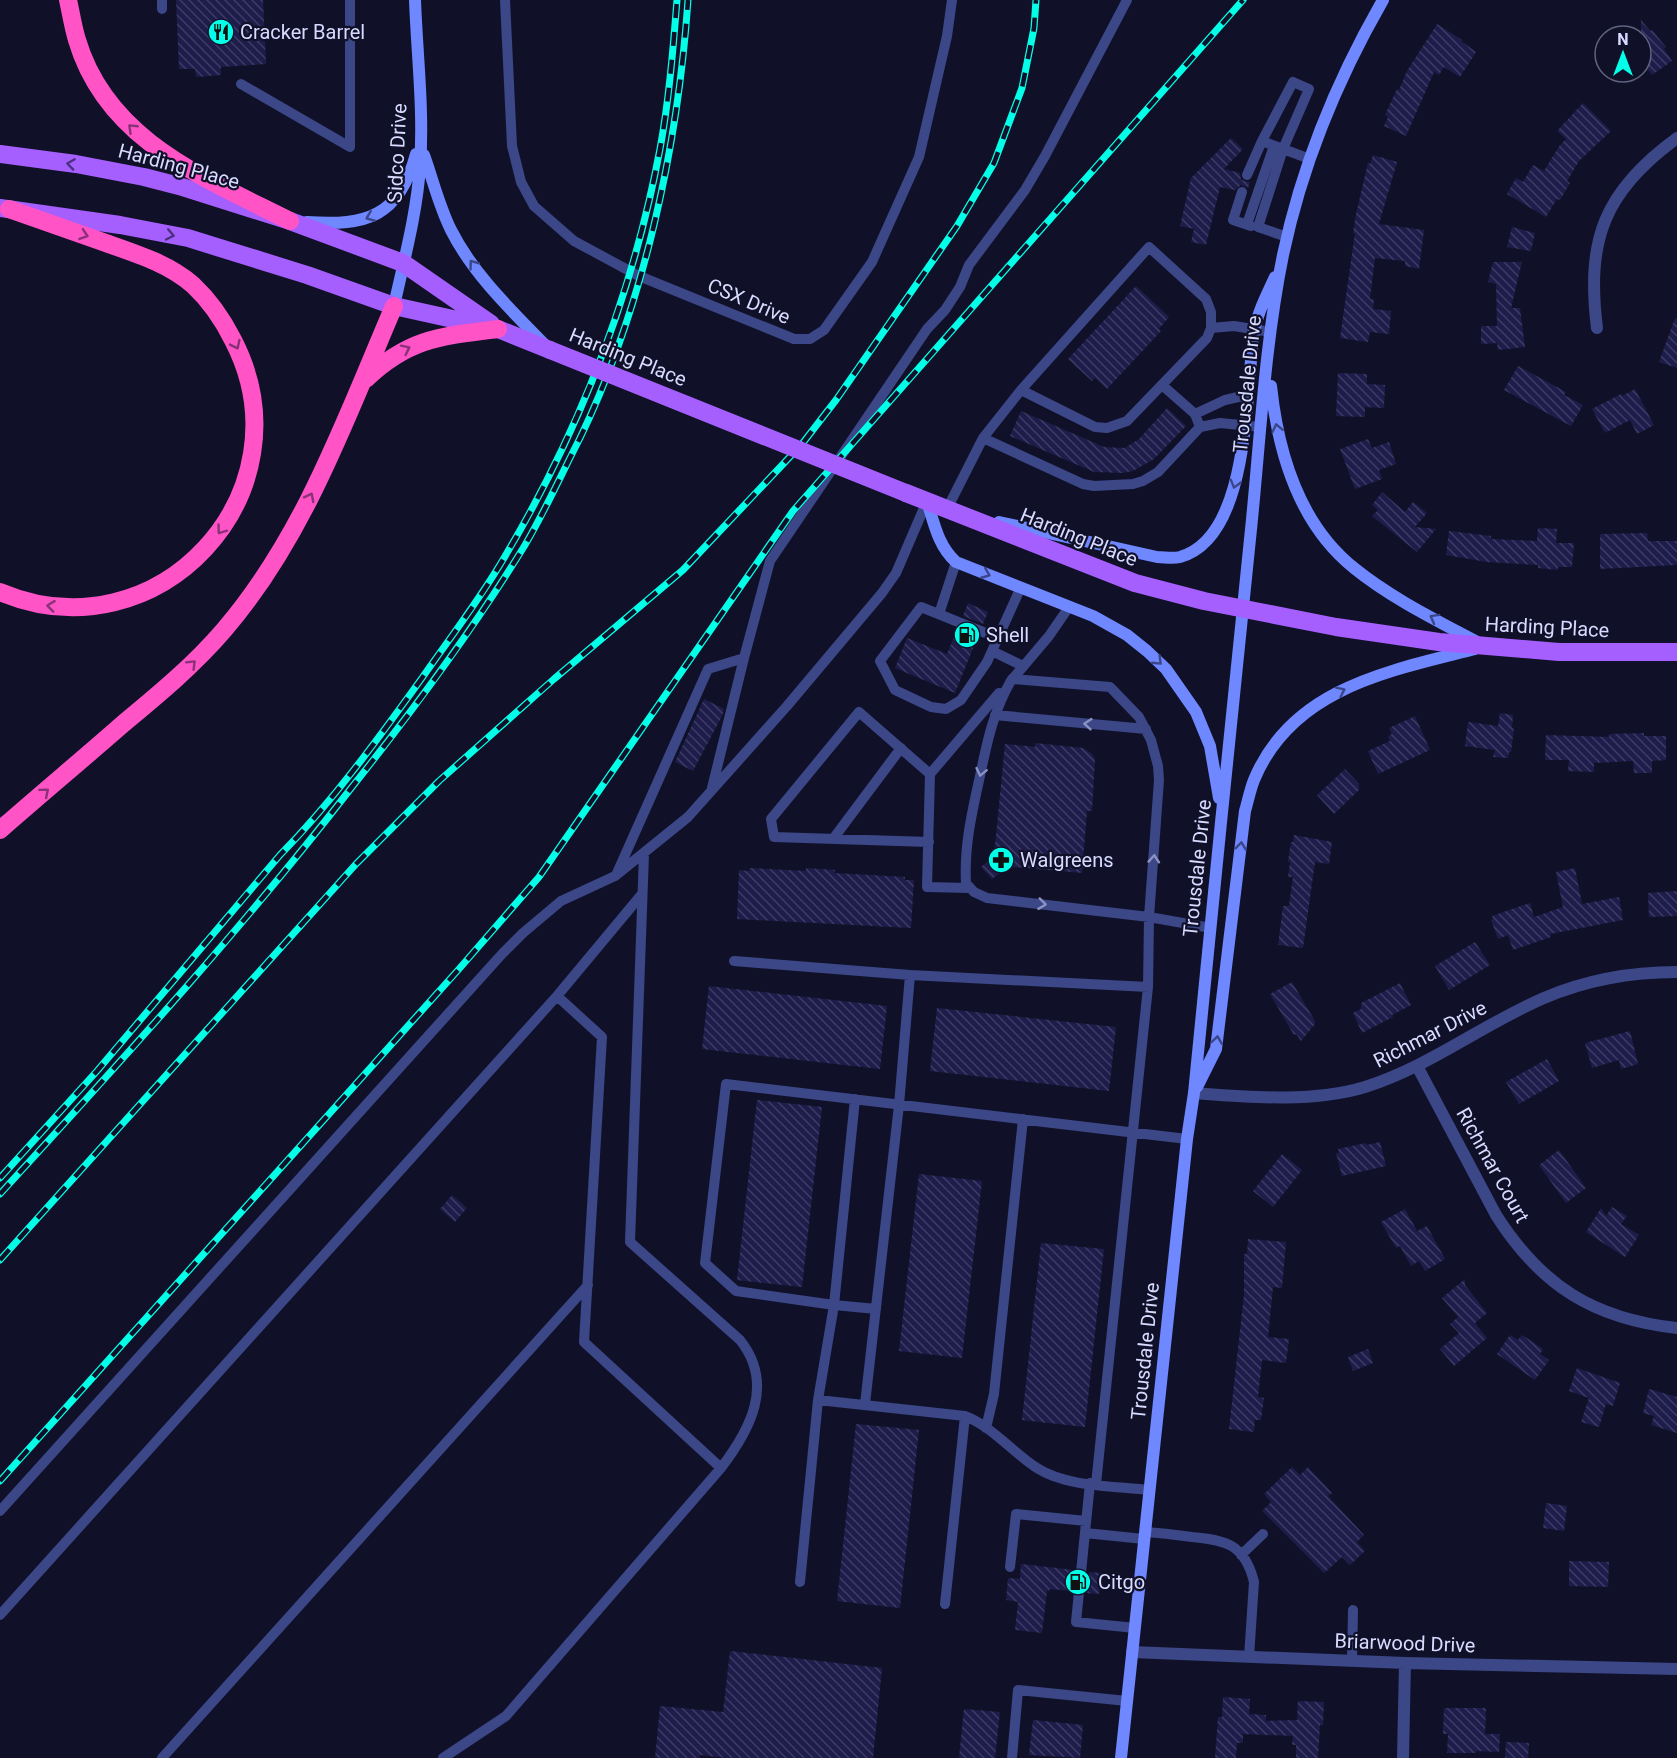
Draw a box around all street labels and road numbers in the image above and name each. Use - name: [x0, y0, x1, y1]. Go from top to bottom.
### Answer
- street label: Sidco Drive: [382, 103, 412, 203]
- street label: Harding Place: [116, 138, 242, 194]
- street label: CSX Drive: [704, 273, 794, 329]
- street label: Trousdale Drive: [1228, 314, 1266, 454]
- street label: Harding Place: [566, 323, 690, 391]
- street label: Harding Place: [1017, 503, 1141, 571]
- street label: Harding Place: [1484, 612, 1610, 642]
- street label: Trousdale Drive: [1178, 798, 1216, 938]
- street label: Richmar Drive: [1369, 995, 1491, 1073]
- street label: Richmar Court: [1451, 1103, 1535, 1227]
- street label: Trousdale Drive: [1126, 1281, 1164, 1421]
- street label: Briarwood Drive: [1334, 1629, 1476, 1657]

